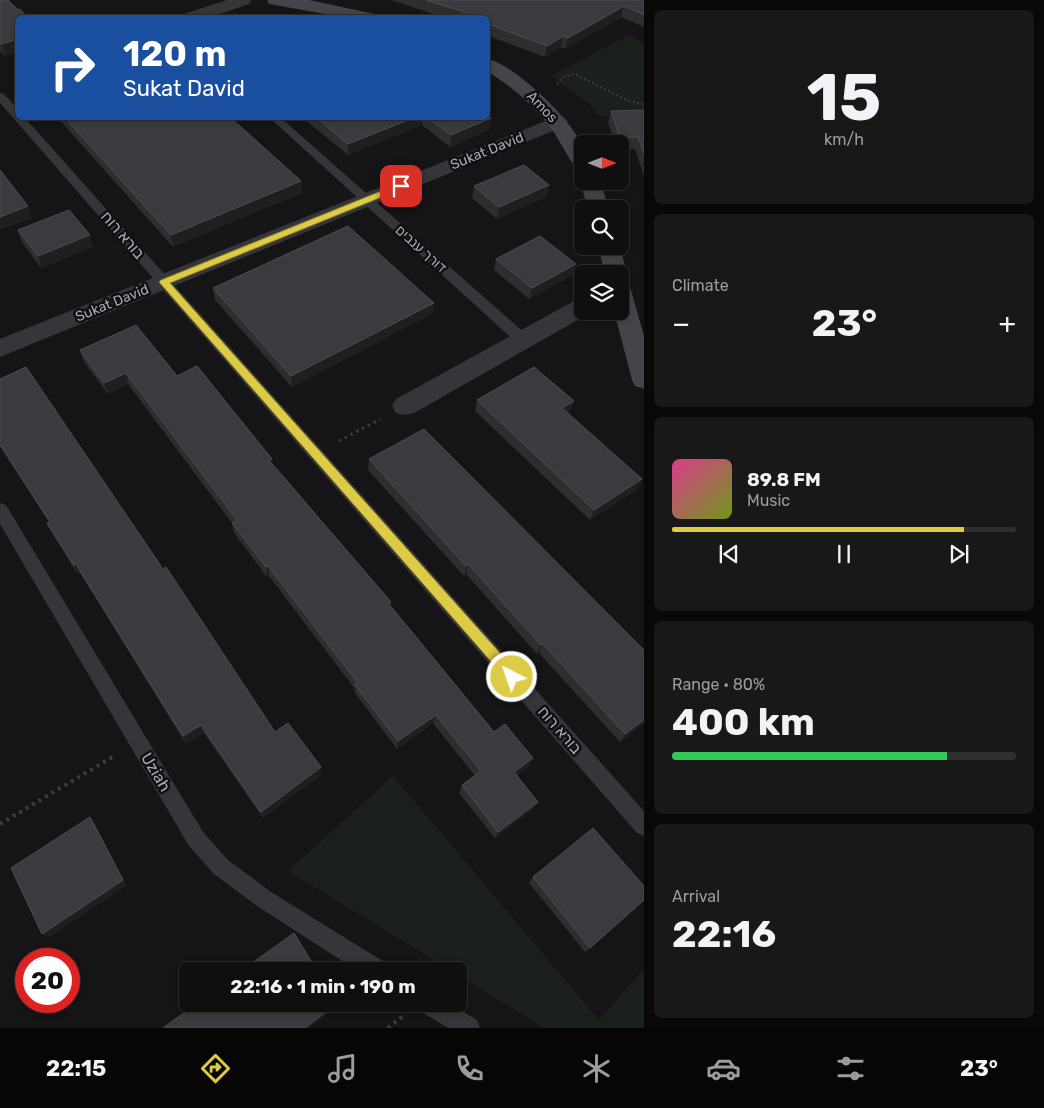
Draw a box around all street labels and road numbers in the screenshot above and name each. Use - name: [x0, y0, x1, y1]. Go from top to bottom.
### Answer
- street label: Amos: [523, 88, 561, 126]
- street label: Sukat David: [448, 129, 526, 173]
- street label: בורא רוח: [97, 207, 149, 263]
- street label: דורך ענבים: [392, 222, 450, 277]
- street label: Sukat David: [73, 281, 151, 325]
- street label: בורא רוח: [534, 702, 586, 758]
- street label: Uziah: [137, 749, 175, 795]

